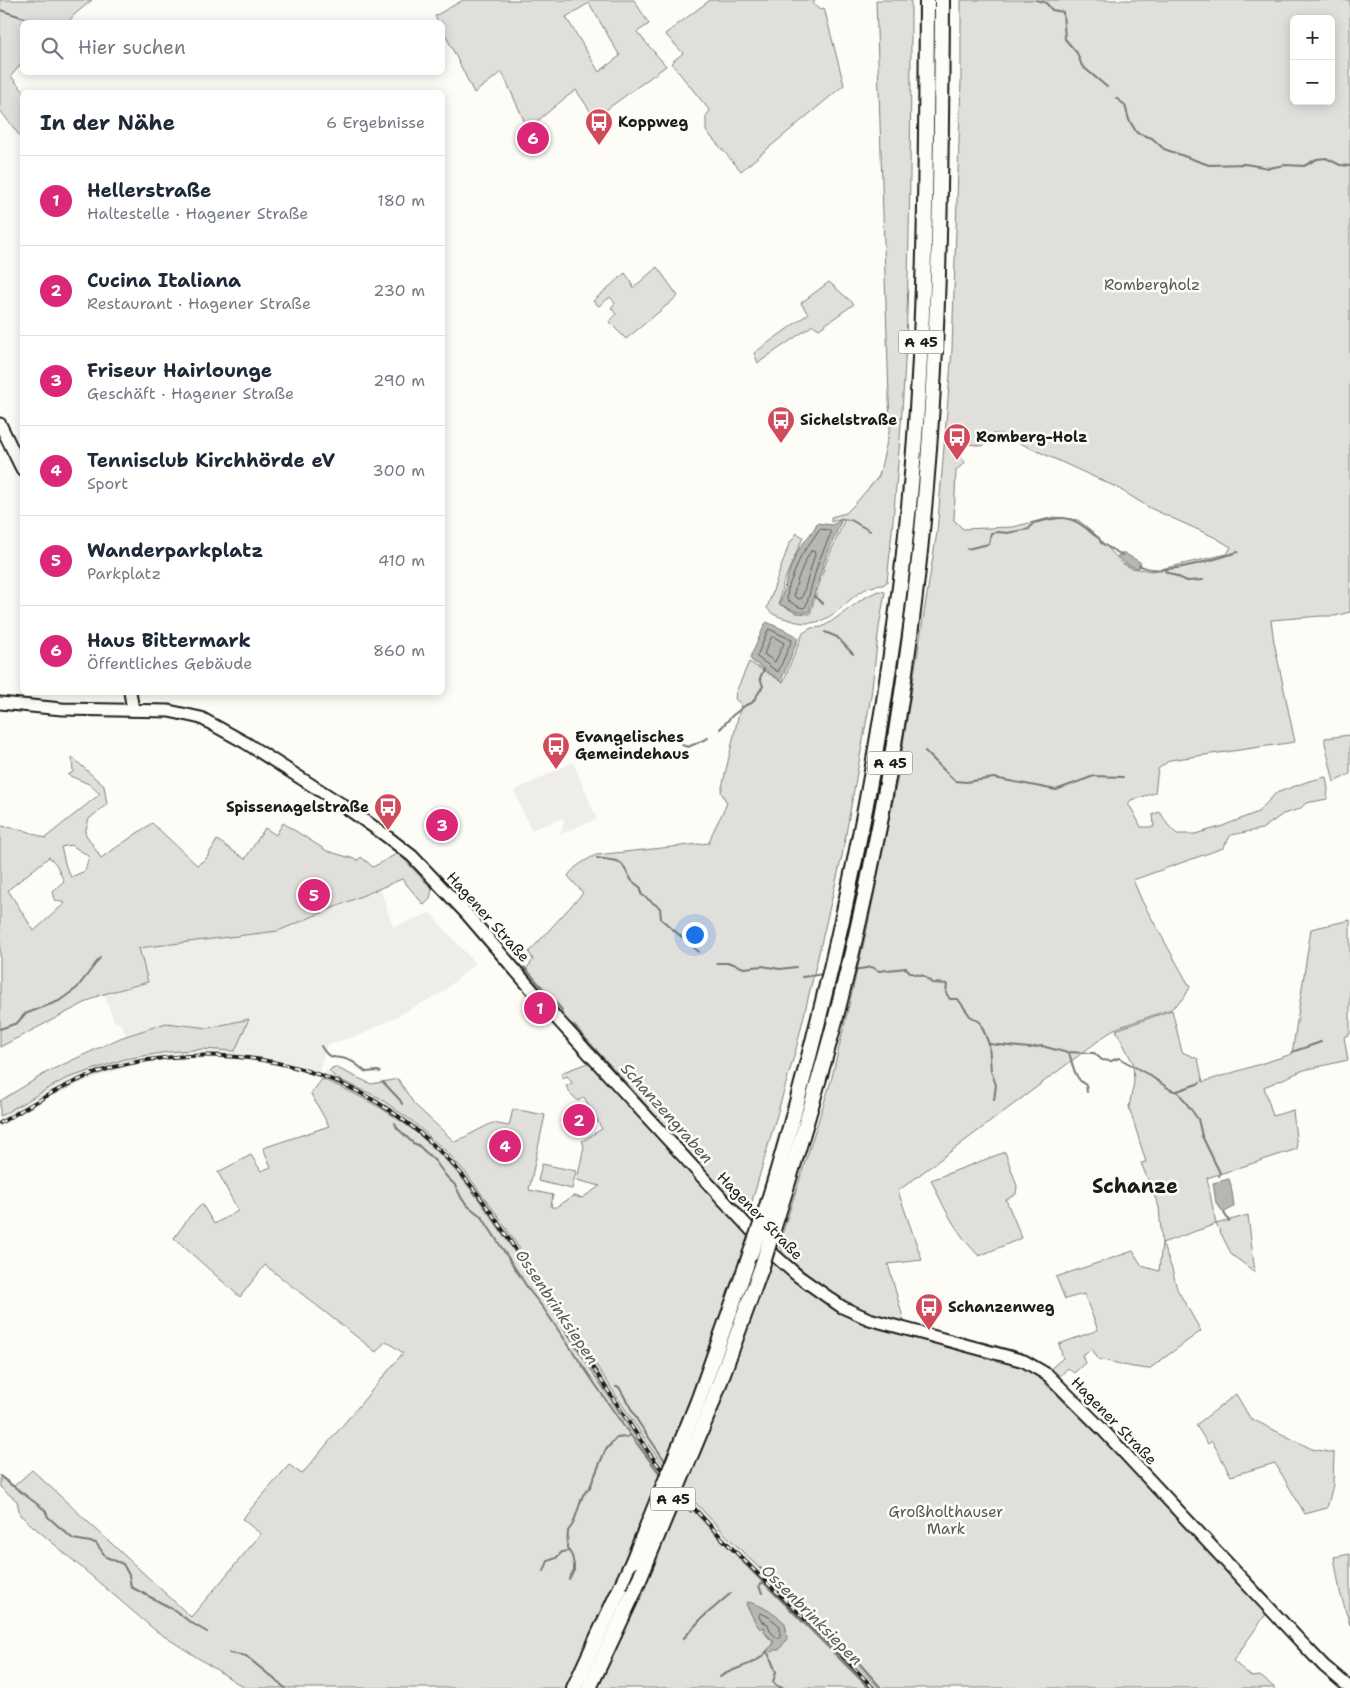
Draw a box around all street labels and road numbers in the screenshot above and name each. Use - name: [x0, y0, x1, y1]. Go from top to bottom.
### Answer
- road number: A 45: [898, 331, 944, 354]
- road number: A 45: [868, 751, 912, 774]
- street label: Hagener Straße: [442, 867, 534, 967]
- street label: Hagener Straße: [713, 1168, 807, 1264]
- street label: Hagener Straße: [1067, 1373, 1161, 1469]
- road number: A 45: [650, 1488, 696, 1510]

